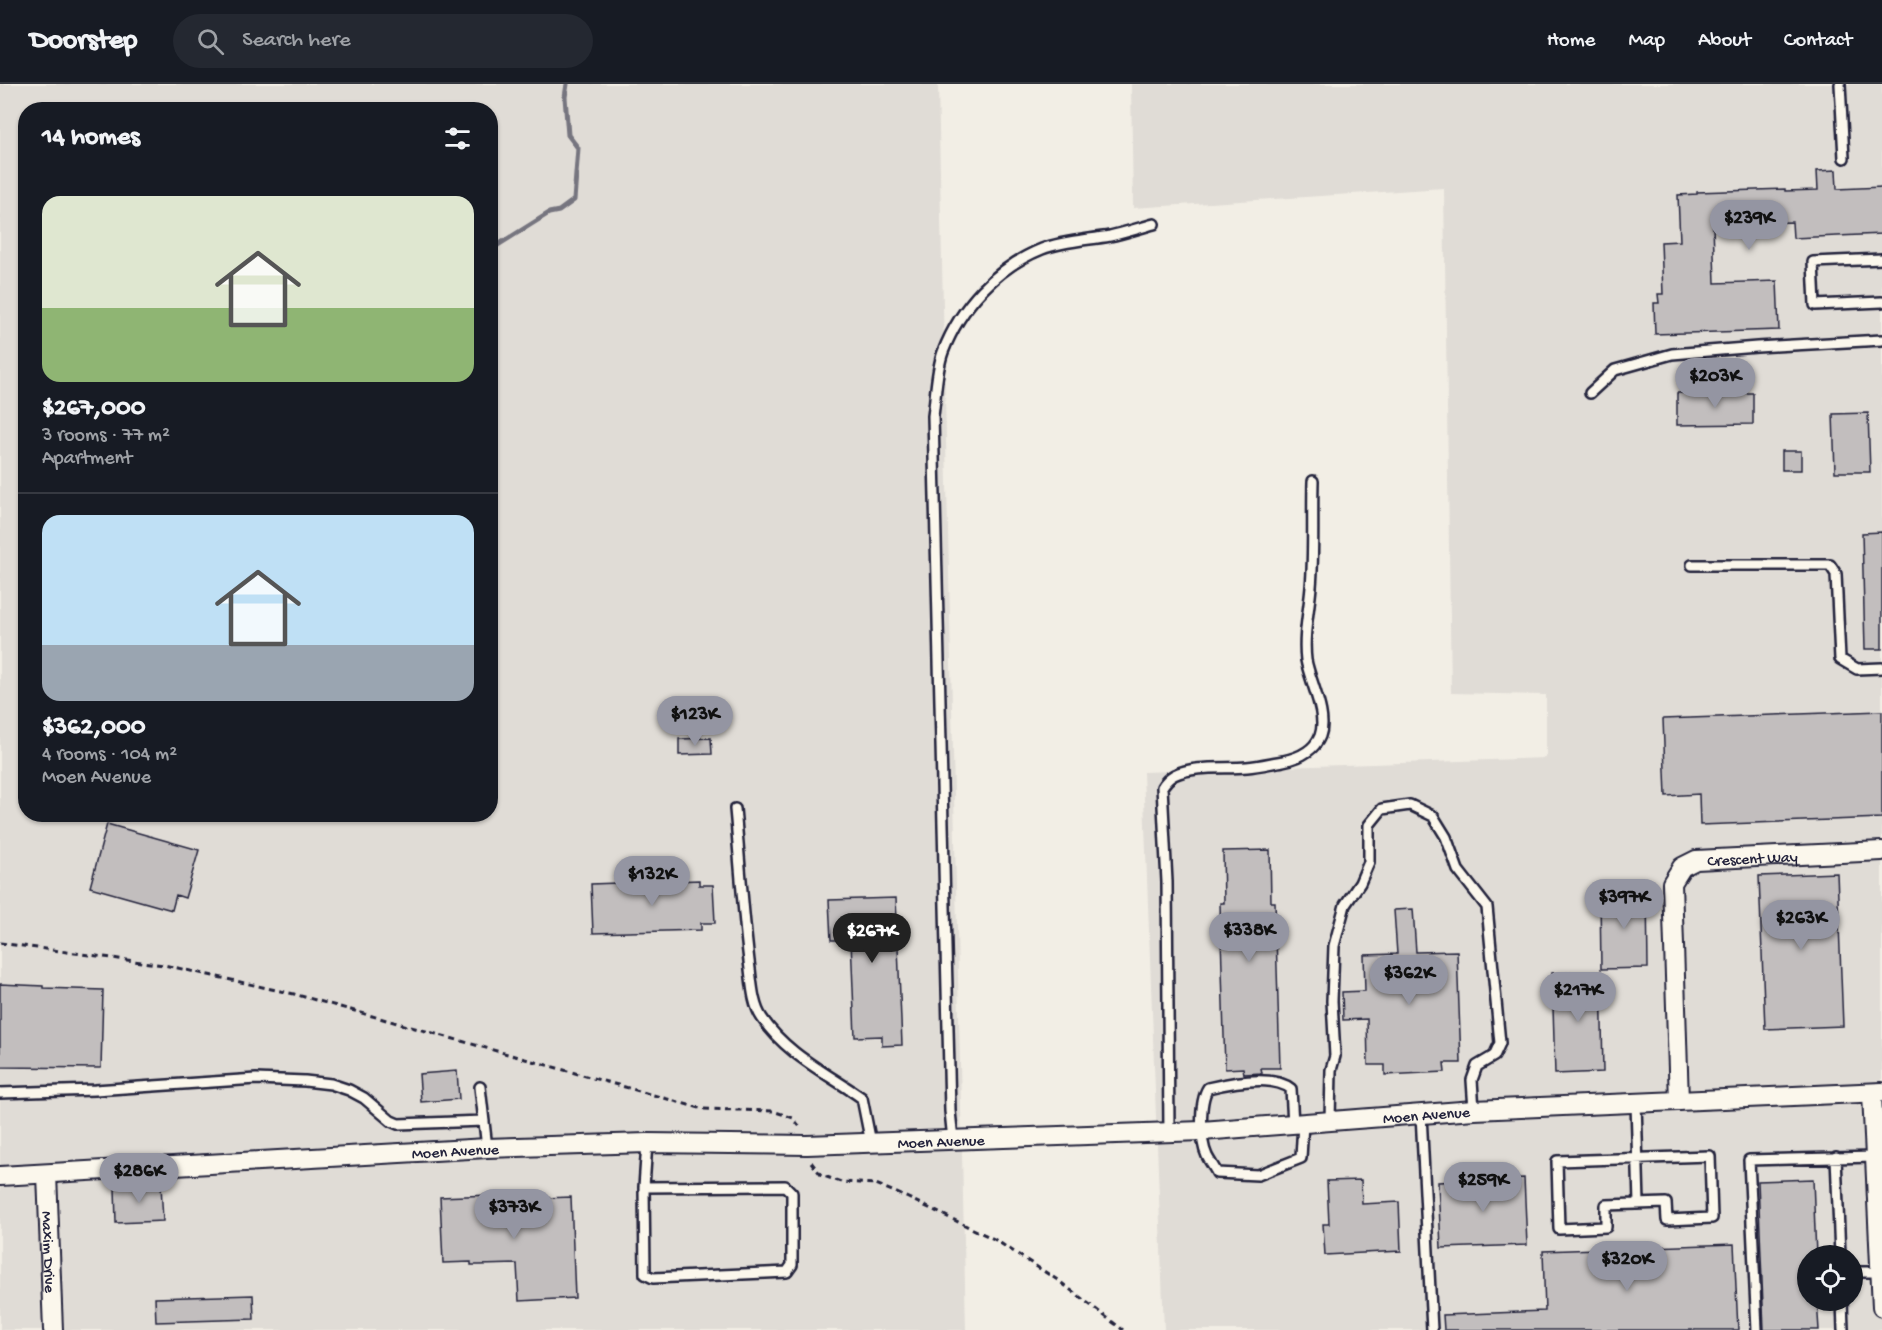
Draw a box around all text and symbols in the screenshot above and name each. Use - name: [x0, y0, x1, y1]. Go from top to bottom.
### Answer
- search box: [173, 14, 593, 68]
- text: Doorstep: [30, 25, 137, 58]
- icon: search: [194, 25, 227, 58]
- text: Search here: [242, 28, 351, 54]
- text: Home: [1547, 29, 1595, 54]
- text: Map: [1628, 29, 1665, 54]
- text: About: [1698, 29, 1751, 54]
- text: Contact: [1784, 29, 1852, 54]
- icon: filters: [441, 122, 474, 155]
- text: 14 homes: [42, 123, 140, 154]
- pin: $239K: [1707, 200, 1791, 251]
- text: $239K: [1724, 208, 1774, 231]
- icon: home: [204, 235, 312, 343]
- pin: $203K: [1673, 358, 1757, 409]
- text: $203K: [1689, 366, 1741, 389]
- text: $267,000: [42, 394, 146, 425]
- text: 3 rooms · 77 m²: [42, 425, 170, 448]
- text: Apartment: [42, 448, 132, 471]
- icon: home: [204, 554, 312, 662]
- pin: $123K: [653, 696, 737, 747]
- text: $123K: [671, 704, 719, 727]
- text: $362,000: [42, 713, 146, 744]
- text: 4 rooms · 104 m²: [42, 744, 177, 767]
- text: Moen Avenue: [42, 767, 151, 790]
- street label: Crescent Way: [1707, 849, 1798, 872]
- pin: $132K: [610, 856, 694, 907]
- text: $132K: [628, 864, 676, 887]
- pin: $397K: [1582, 879, 1666, 930]
- text: $397K: [1599, 887, 1649, 910]
- pin: $263K: [1759, 900, 1843, 951]
- text: $263K: [1776, 908, 1826, 931]
- pin: $338K: [1207, 912, 1291, 963]
- pin: $267K: [830, 913, 914, 964]
- text: $338K: [1223, 920, 1275, 943]
- text: $267K: [847, 921, 897, 944]
- pin: $362K: [1367, 955, 1451, 1006]
- text: $362K: [1384, 963, 1434, 986]
- pin: $217K: [1536, 972, 1620, 1023]
- text: $217K: [1554, 980, 1602, 1003]
- street label: Moen Avenue: [1382, 1104, 1471, 1130]
- street label: Moen Avenue: [897, 1133, 986, 1155]
- street label: Moen Avenue: [411, 1142, 500, 1165]
- pin: $286K: [97, 1153, 181, 1204]
- text: $286K: [114, 1161, 164, 1184]
- pin: $259K: [1441, 1162, 1525, 1213]
- text: $259K: [1458, 1170, 1508, 1193]
- pin: $373K: [472, 1189, 556, 1240]
- text: $373K: [488, 1197, 540, 1220]
- street label: Maxim Drive: [35, 1211, 58, 1294]
- pin: $320K: [1585, 1241, 1669, 1292]
- map controls: [1797, 1245, 1863, 1311]
- button: locate: [1797, 1245, 1863, 1311]
- text: $320K: [1601, 1249, 1653, 1272]

